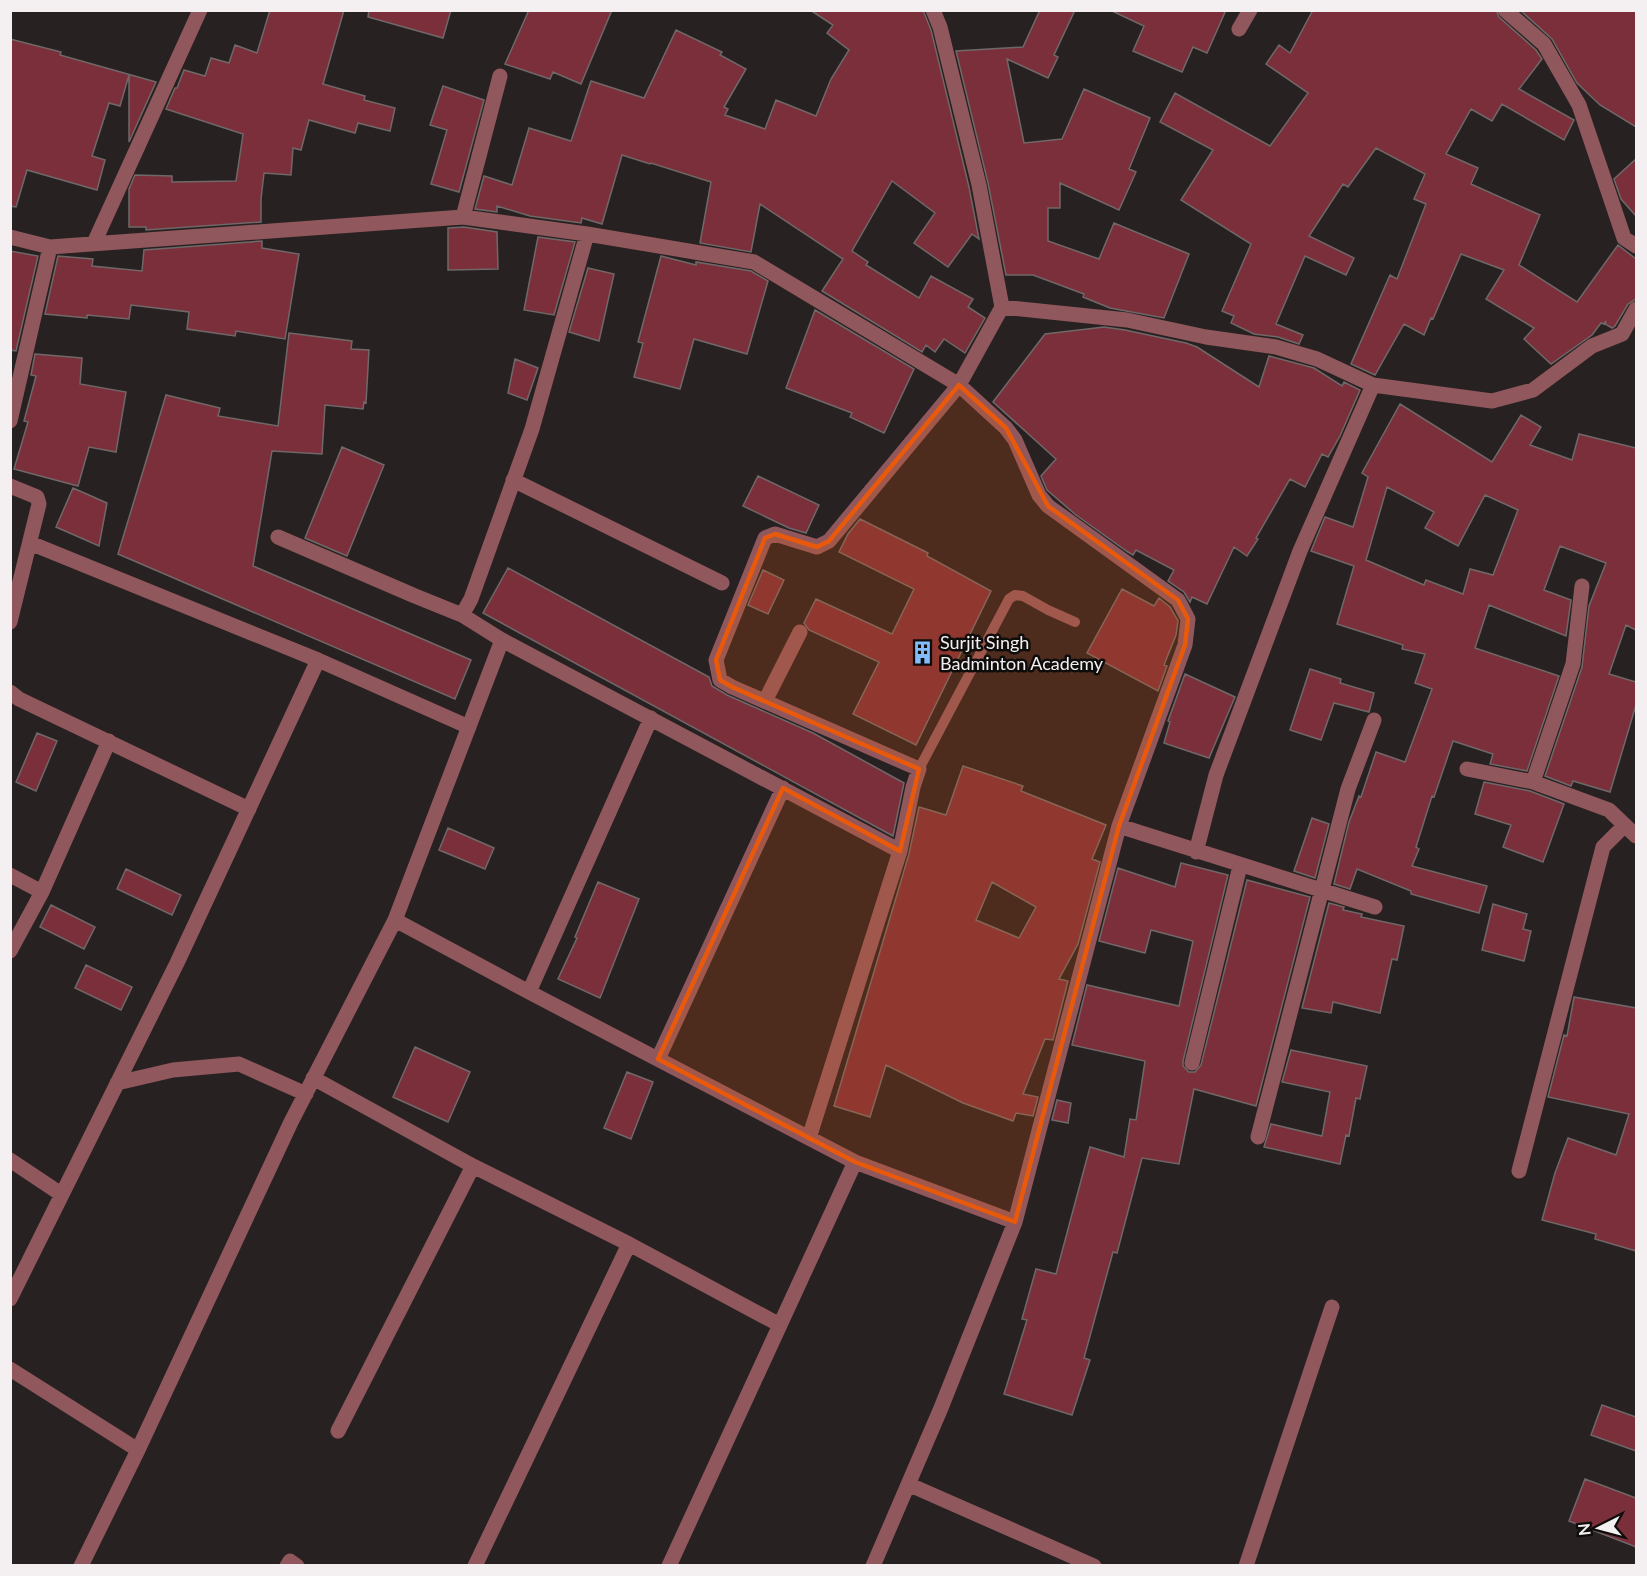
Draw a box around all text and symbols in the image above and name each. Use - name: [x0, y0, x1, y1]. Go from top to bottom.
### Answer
- place label: Surjit Singh Badminton Academy: [940, 631, 1104, 674]
- building icon: Surjit Singh Badminton Academy: [909, 639, 935, 665]
- north arrow: [1569, 1498, 1629, 1558]
- text: N: [1573, 1522, 1594, 1537]

